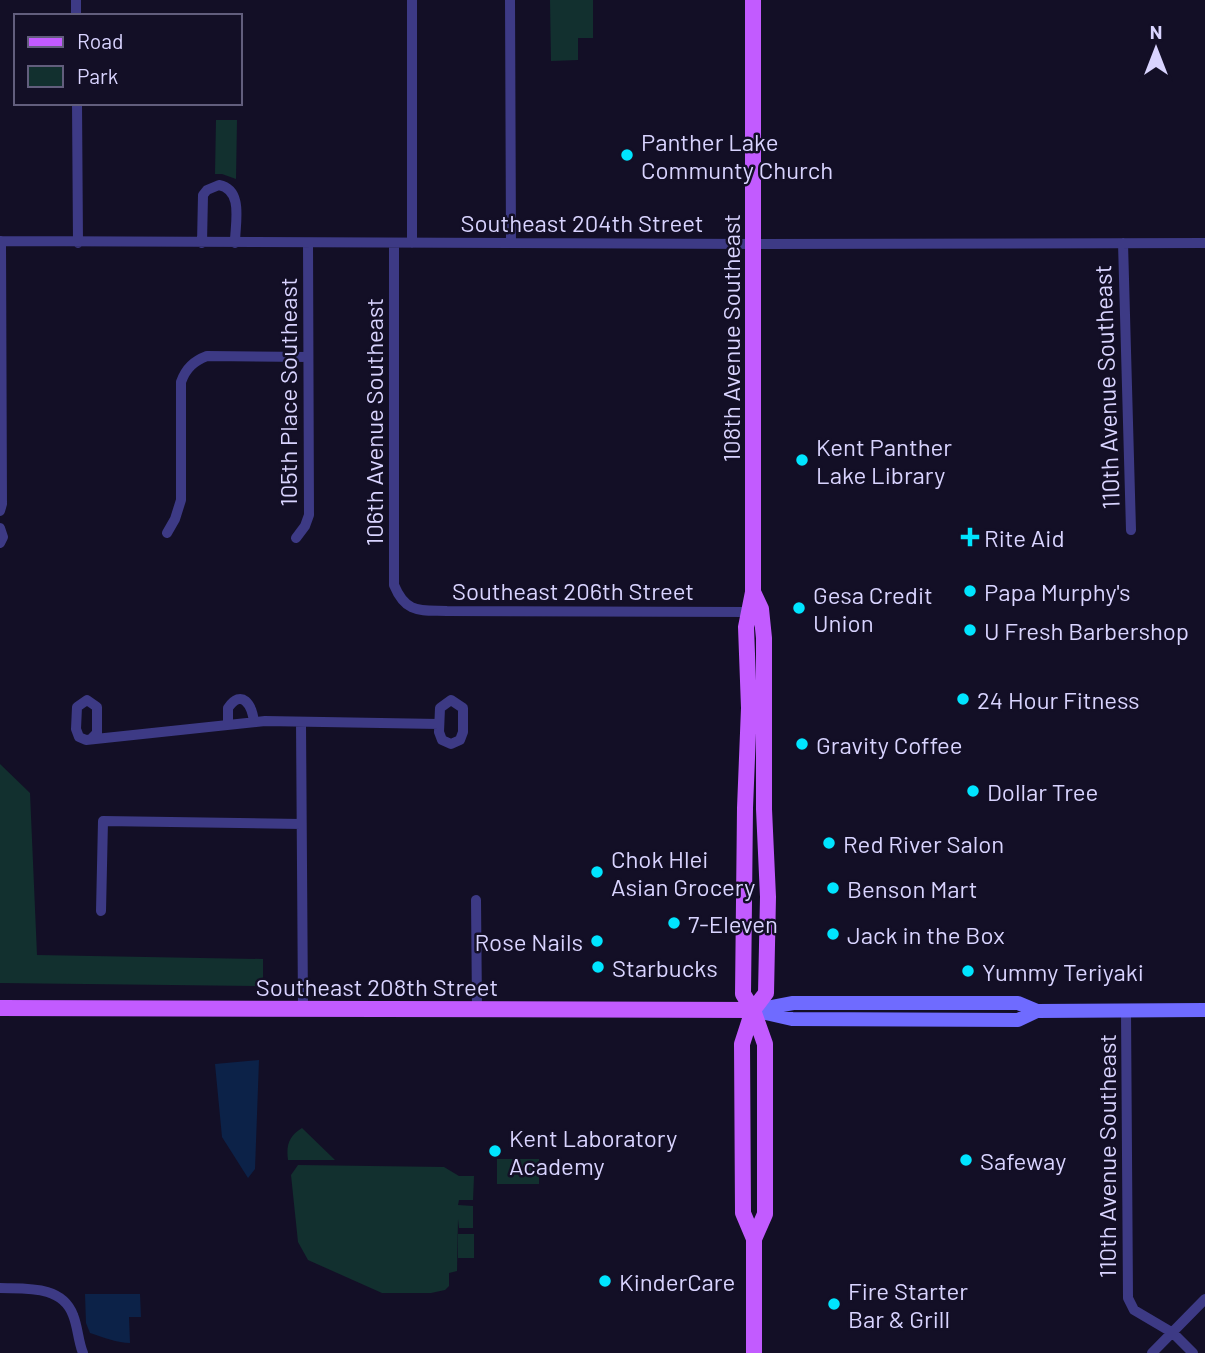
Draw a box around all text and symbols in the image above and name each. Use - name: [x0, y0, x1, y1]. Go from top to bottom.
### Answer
- legend: [14, 14, 242, 105]
- north arrow: [1121, 14, 1191, 84]
- text: N: [1150, 20, 1162, 43]
- text: Road: [77, 28, 123, 53]
- text: Park: [77, 63, 118, 88]
- place label: Panther Lake Communty Church: [641, 127, 833, 184]
- marker: Panther Lake Communty Church: [619, 147, 635, 163]
- street label: Southeast 204th Street: [460, 208, 704, 237]
- street label: 108th Avenue Southeast: [716, 214, 745, 462]
- street label: 110th Avenue Southeast: [1087, 264, 1125, 510]
- street label: 105th Place Southeast: [273, 277, 302, 507]
- street label: 106th Avenue Southeast: [359, 298, 388, 546]
- place label: Kent Panther Lake Library: [816, 432, 952, 489]
- marker: Kent Panther Lake Library: [794, 452, 810, 468]
- place label: Rite Aid: [984, 523, 1065, 552]
- marker: Rite Aid: [962, 529, 978, 545]
- street label: Southeast 206th Street: [452, 576, 694, 605]
- place label: Papa Murphy's: [984, 577, 1131, 606]
- place label: Gesa Credit Union: [813, 580, 933, 637]
- marker: Papa Murphy's: [962, 583, 978, 599]
- marker: Gesa Credit Union: [791, 600, 807, 616]
- place label: U Fresh Barbershop: [984, 616, 1189, 645]
- marker: U Fresh Barbershop: [962, 622, 978, 638]
- place label: 24 Hour Fitness: [977, 685, 1140, 714]
- marker: 24 Hour Fitness: [955, 691, 971, 707]
- place label: Gravity Coffee: [816, 730, 963, 759]
- marker: Gravity Coffee: [794, 736, 810, 752]
- place label: Dollar Tree: [987, 777, 1098, 806]
- marker: Dollar Tree: [965, 783, 981, 799]
- place label: Red River Salon: [843, 829, 1004, 858]
- marker: Red River Salon: [821, 835, 837, 851]
- place label: Chok Hlei Asian Grocery: [611, 844, 755, 901]
- marker: Chok Hlei Asian Grocery: [589, 864, 605, 880]
- place label: Benson Mart: [847, 874, 977, 903]
- marker: Benson Mart: [825, 880, 841, 896]
- place label: 7-Eleven: [688, 909, 778, 938]
- marker: 7-Eleven: [666, 915, 682, 931]
- place label: Jack in the Box: [847, 920, 1005, 949]
- marker: Jack in the Box: [825, 926, 841, 942]
- place label: Rose Nails: [474, 927, 583, 956]
- marker: Rose Nails: [589, 933, 605, 949]
- place label: Starbucks: [612, 953, 718, 982]
- place label: Yummy Teriyaki: [982, 957, 1144, 986]
- marker: Starbucks: [590, 959, 606, 975]
- marker: Yummy Teriyaki: [960, 963, 976, 979]
- street label: Southeast 208th Street: [256, 972, 498, 1001]
- street label: 110th Avenue Southeast: [1092, 1034, 1121, 1278]
- place label: Kent Laboratory Academy: [509, 1123, 677, 1180]
- marker: Kent Laboratory Academy: [487, 1143, 503, 1159]
- place label: Safeway: [980, 1146, 1066, 1175]
- marker: Safeway: [958, 1152, 974, 1168]
- place label: KinderCare: [619, 1267, 735, 1296]
- marker: KinderCare: [597, 1273, 613, 1289]
- place label: Fire Starter Bar & Grill: [848, 1276, 968, 1333]
- marker: Fire Starter Bar & Grill: [826, 1296, 842, 1312]

